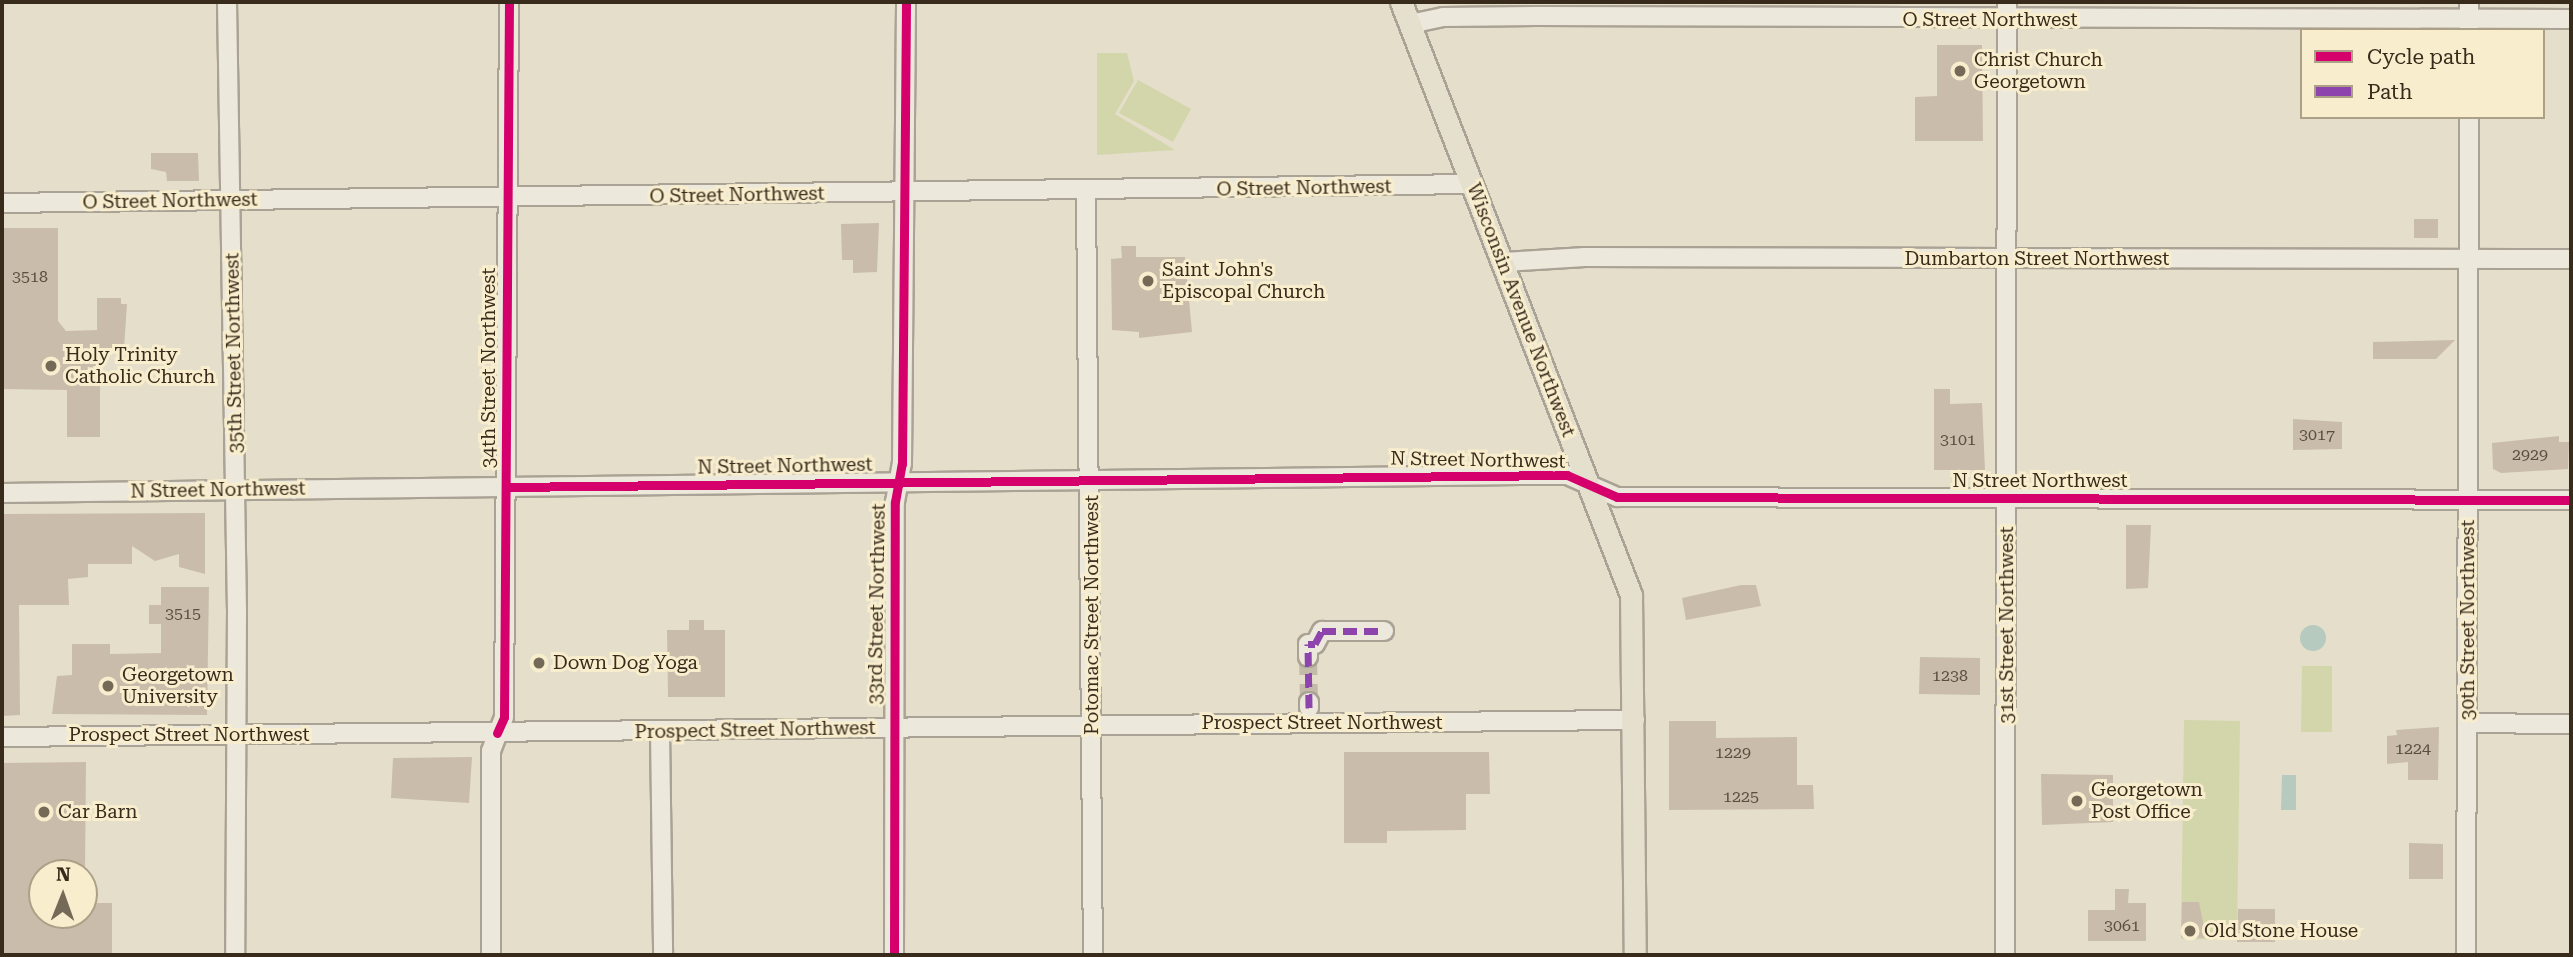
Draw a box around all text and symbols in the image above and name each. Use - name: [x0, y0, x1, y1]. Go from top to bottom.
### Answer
- street label: O Street Northwest: [1902, 9, 2078, 31]
- legend: [2300, 28, 2545, 119]
- text: Cycle path: [2367, 45, 2475, 69]
- place label: Christ Church Georgetown: [1974, 49, 2103, 93]
- marker: Christ Church Georgetown: [1952, 63, 1968, 79]
- text: Path: [2367, 80, 2413, 104]
- street label: O Street Northwest: [1216, 175, 1392, 201]
- street label: Wisconsin Avenue Northwest: [1462, 180, 1580, 440]
- street label: O Street Northwest: [649, 182, 825, 208]
- street label: O Street Northwest: [82, 188, 258, 214]
- street label: Dumbarton Street Northwest: [1905, 248, 2169, 270]
- street label: 35th Street Northwest: [221, 253, 247, 453]
- place label: Saint John's Episcopal Church: [1162, 259, 1325, 303]
- house number: 3518: [12, 267, 48, 287]
- street label: 34th Street Northwest: [478, 268, 500, 468]
- marker: Saint John's Episcopal Church: [1140, 273, 1156, 289]
- place label: Holy Trinity Catholic Church: [65, 344, 215, 388]
- marker: Holy Trinity Catholic Church: [43, 358, 59, 374]
- house number: 3017: [2299, 425, 2335, 445]
- house number: 3101: [1940, 430, 1976, 450]
- house number: 2929: [2512, 445, 2548, 465]
- street label: N Street Northwest: [1390, 447, 1566, 473]
- street label: N Street Northwest: [697, 453, 873, 479]
- street label: N Street Northwest: [1952, 470, 2128, 492]
- street label: N Street Northwest: [130, 477, 306, 503]
- street label: Potomac Street Northwest: [1081, 495, 1103, 735]
- street label: 33rd Street Northwest: [864, 503, 890, 705]
- street label: 30th Street Northwest: [2457, 520, 2479, 720]
- street label: 31st Street Northwest: [1996, 526, 2018, 724]
- house number: 3515: [165, 604, 201, 624]
- place label: Down Dog Yoga: [553, 652, 698, 674]
- marker: Down Dog Yoga: [531, 655, 547, 671]
- place label: Georgetown University: [122, 664, 234, 708]
- house number: 1238: [1932, 666, 1968, 686]
- marker: Georgetown University: [100, 678, 116, 694]
- street label: Prospect Street Northwest: [1201, 712, 1443, 734]
- street label: Prospect Street Northwest: [634, 716, 876, 744]
- street label: Prospect Street Northwest: [68, 724, 310, 746]
- house number: 1224: [2395, 739, 2431, 759]
- house number: 1229: [1715, 743, 1751, 763]
- place label: Georgetown Post Office: [2091, 779, 2203, 823]
- house number: 1225: [1723, 787, 1759, 807]
- marker: Georgetown Post Office: [2069, 793, 2085, 809]
- place label: Car Barn: [58, 801, 138, 823]
- marker: Car Barn: [36, 804, 52, 820]
- north arrow: [28, 859, 98, 929]
- text: N: [56, 863, 71, 886]
- house number: 3061: [2104, 916, 2140, 936]
- place label: Old Stone House: [2204, 920, 2358, 942]
- marker: Old Stone House: [2182, 923, 2198, 939]

